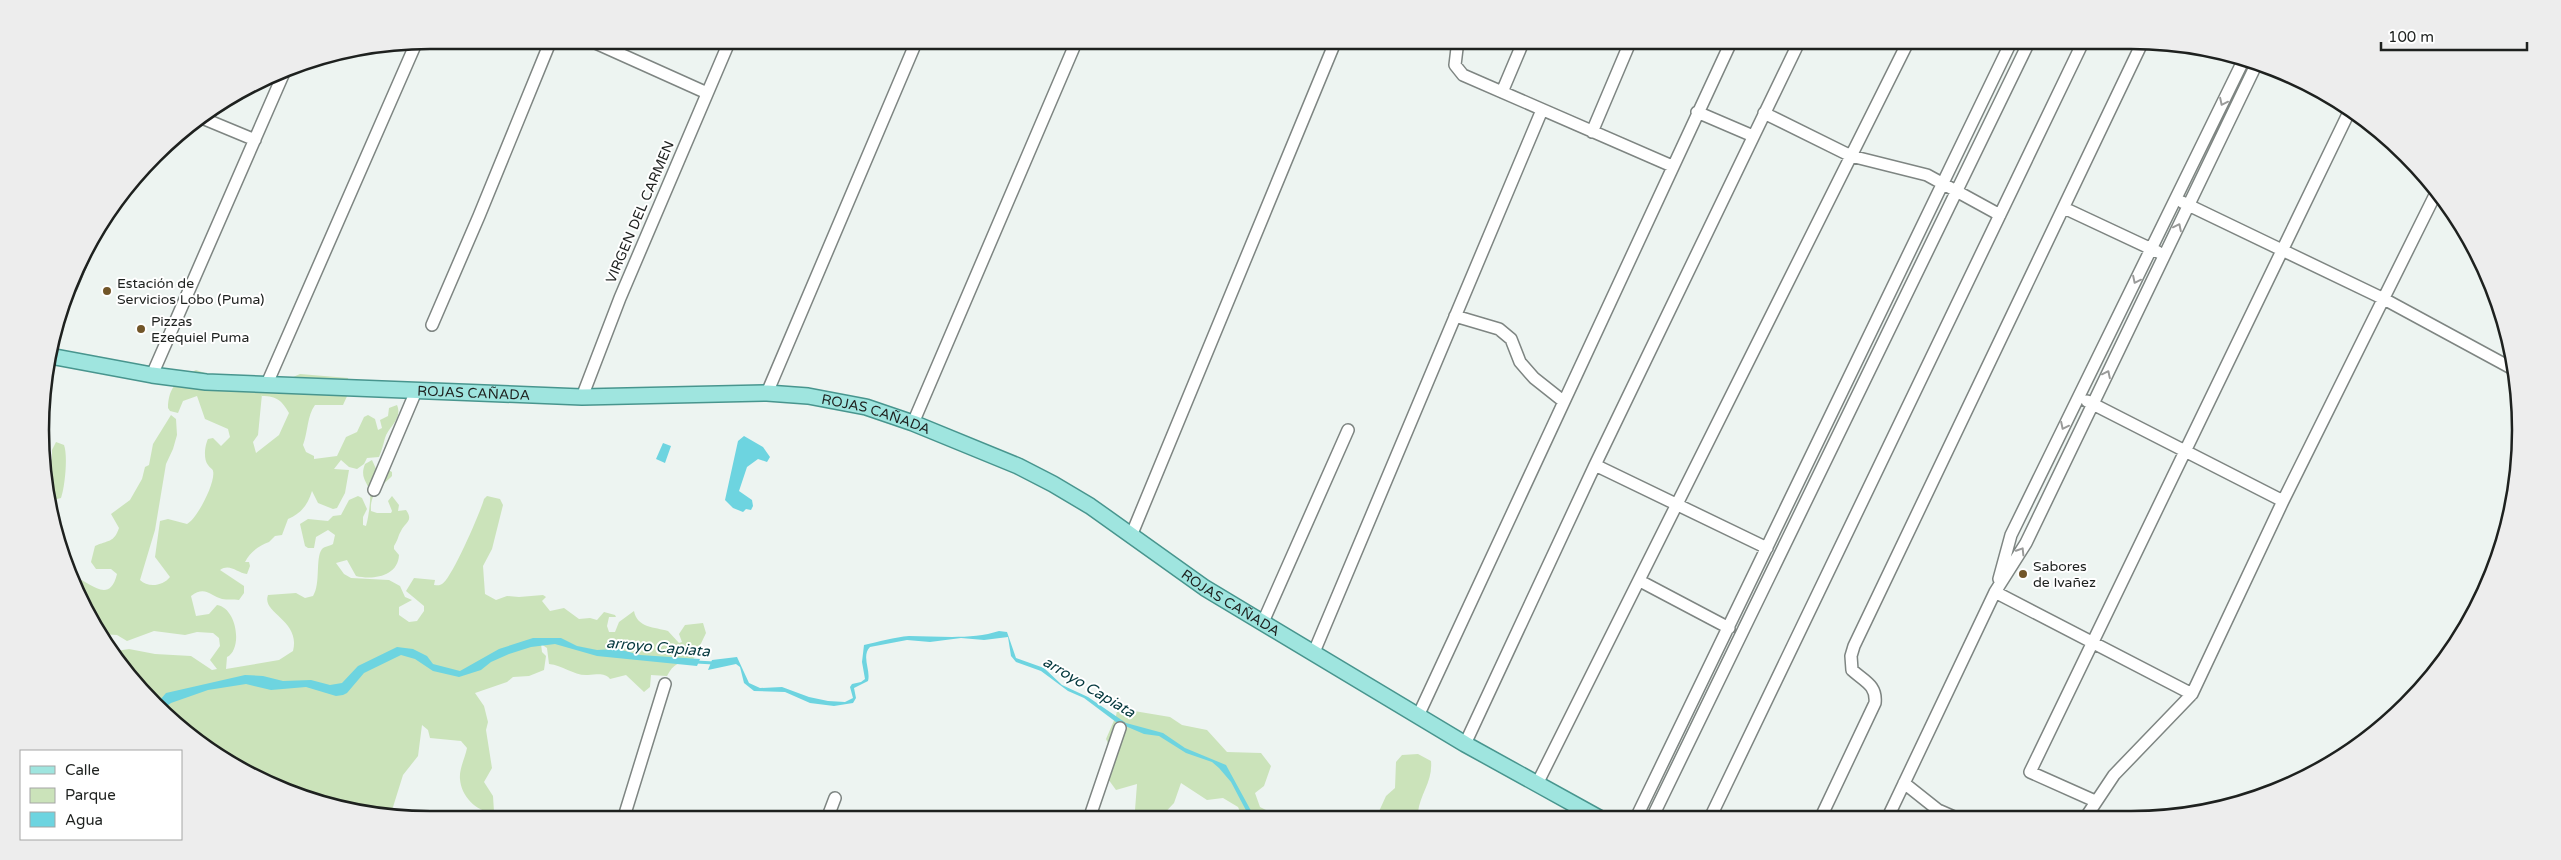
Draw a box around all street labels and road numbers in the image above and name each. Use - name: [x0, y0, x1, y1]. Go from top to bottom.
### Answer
- street label: VIRGEN DEL CARMEN: [602, 138, 678, 286]
- street label: ROJAS CAÑADA: [417, 382, 530, 403]
- street label: ROJAS CAÑADA: [820, 390, 933, 438]
- street label: ROJAS CAÑADA: [1178, 565, 1283, 640]

